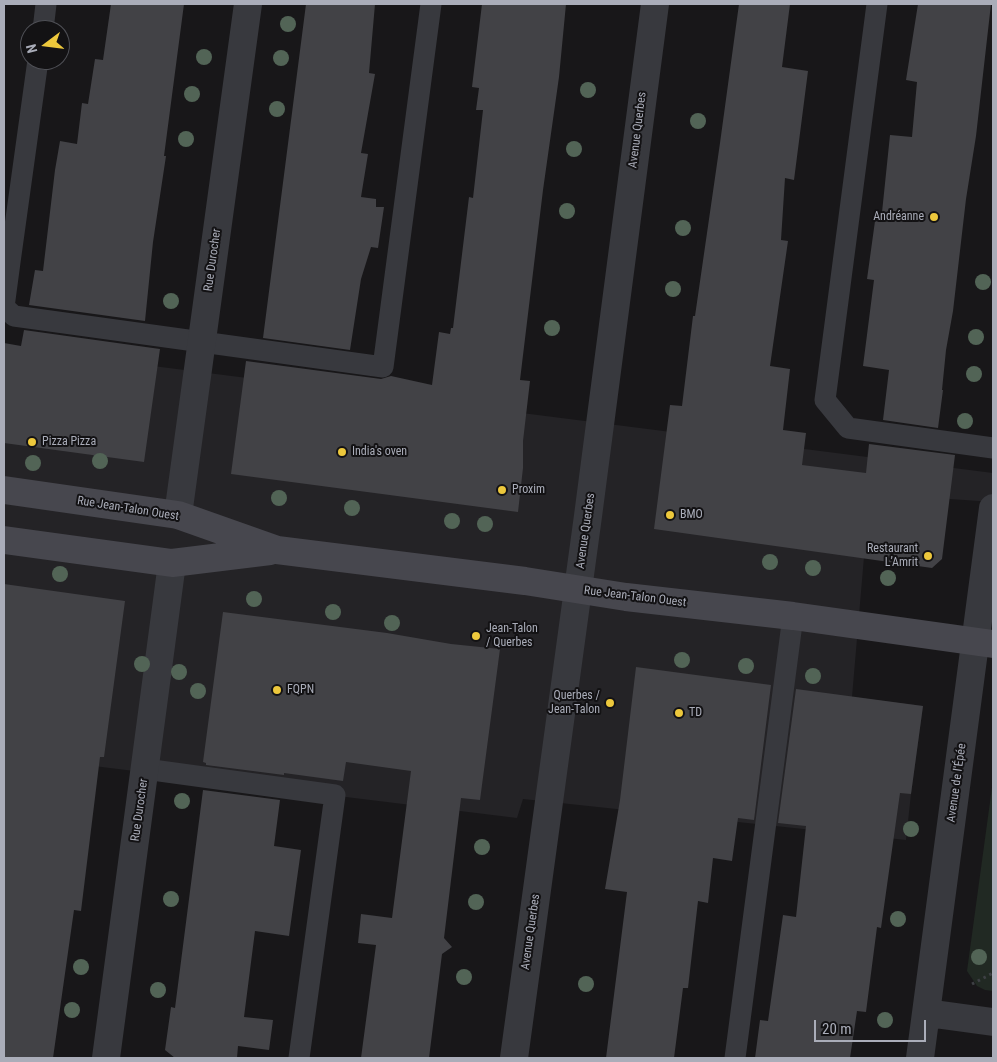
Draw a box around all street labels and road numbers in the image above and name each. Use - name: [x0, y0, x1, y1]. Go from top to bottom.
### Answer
- street label: Avenue Querbes: [626, 91, 650, 169]
- street label: Rue Durocher: [201, 228, 225, 292]
- street label: Avenue Querbes: [574, 492, 598, 570]
- street label: Rue Jean-Talon Ouest: [76, 494, 180, 524]
- street label: Rue Jean-Talon Ouest: [583, 584, 687, 610]
- street label: Avenue de l'Épée: [944, 743, 970, 823]
- street label: Rue Durocher: [128, 778, 152, 842]
- street label: Avenue Querbes: [519, 893, 543, 971]

